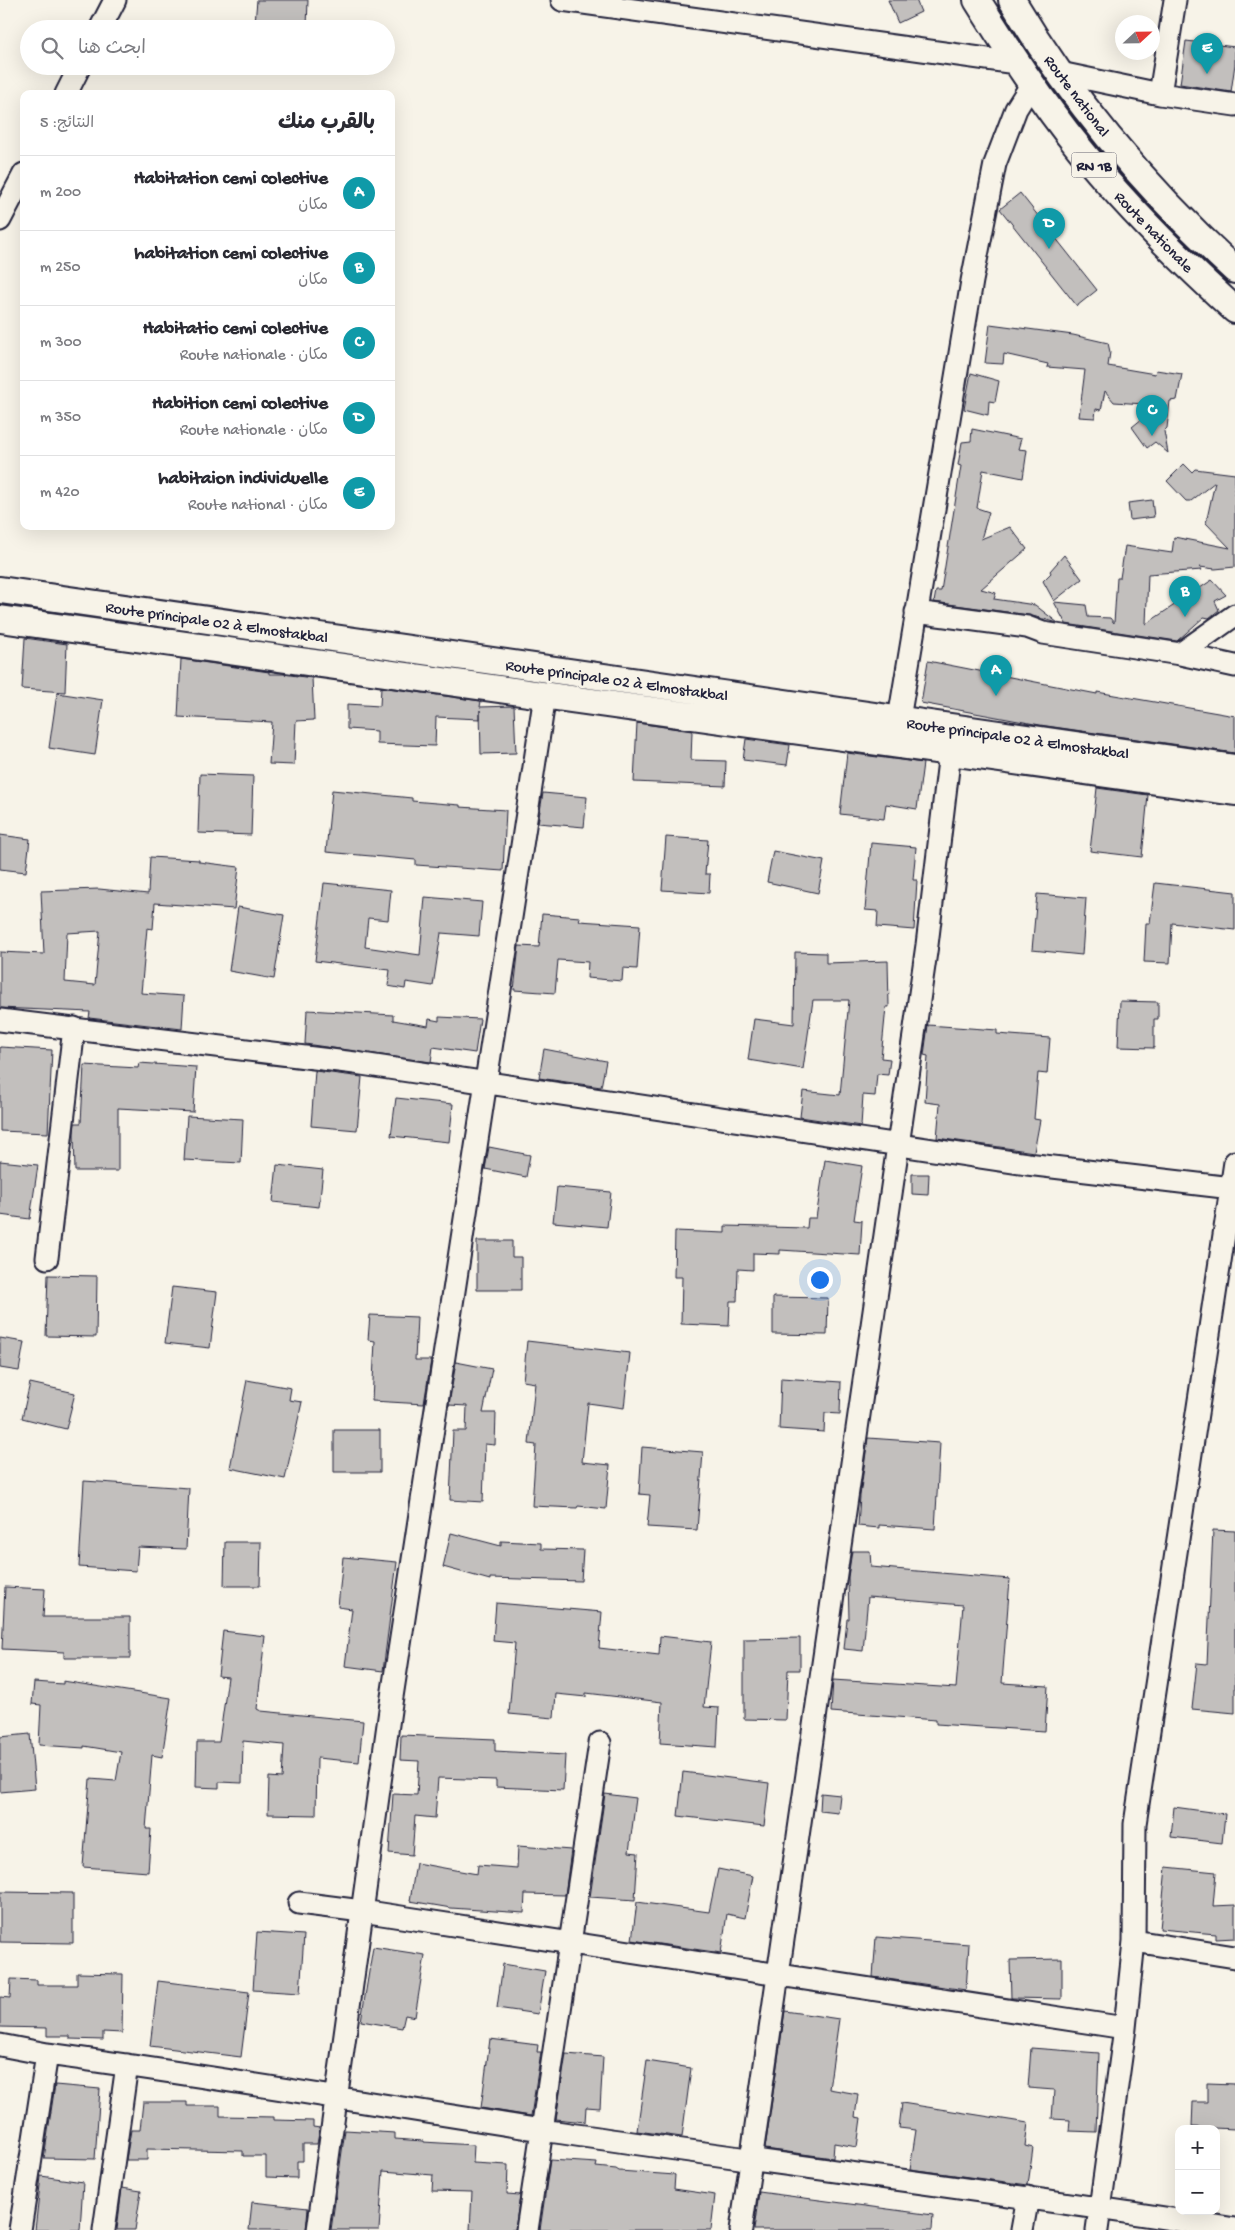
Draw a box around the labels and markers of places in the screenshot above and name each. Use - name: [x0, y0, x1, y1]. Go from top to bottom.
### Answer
- pin: E: [1191, 33, 1223, 74]
- pin: D: [1033, 208, 1065, 249]
- pin: C: [1136, 395, 1168, 436]
- pin: B: [1169, 576, 1201, 617]
- pin: A: [980, 655, 1012, 696]

